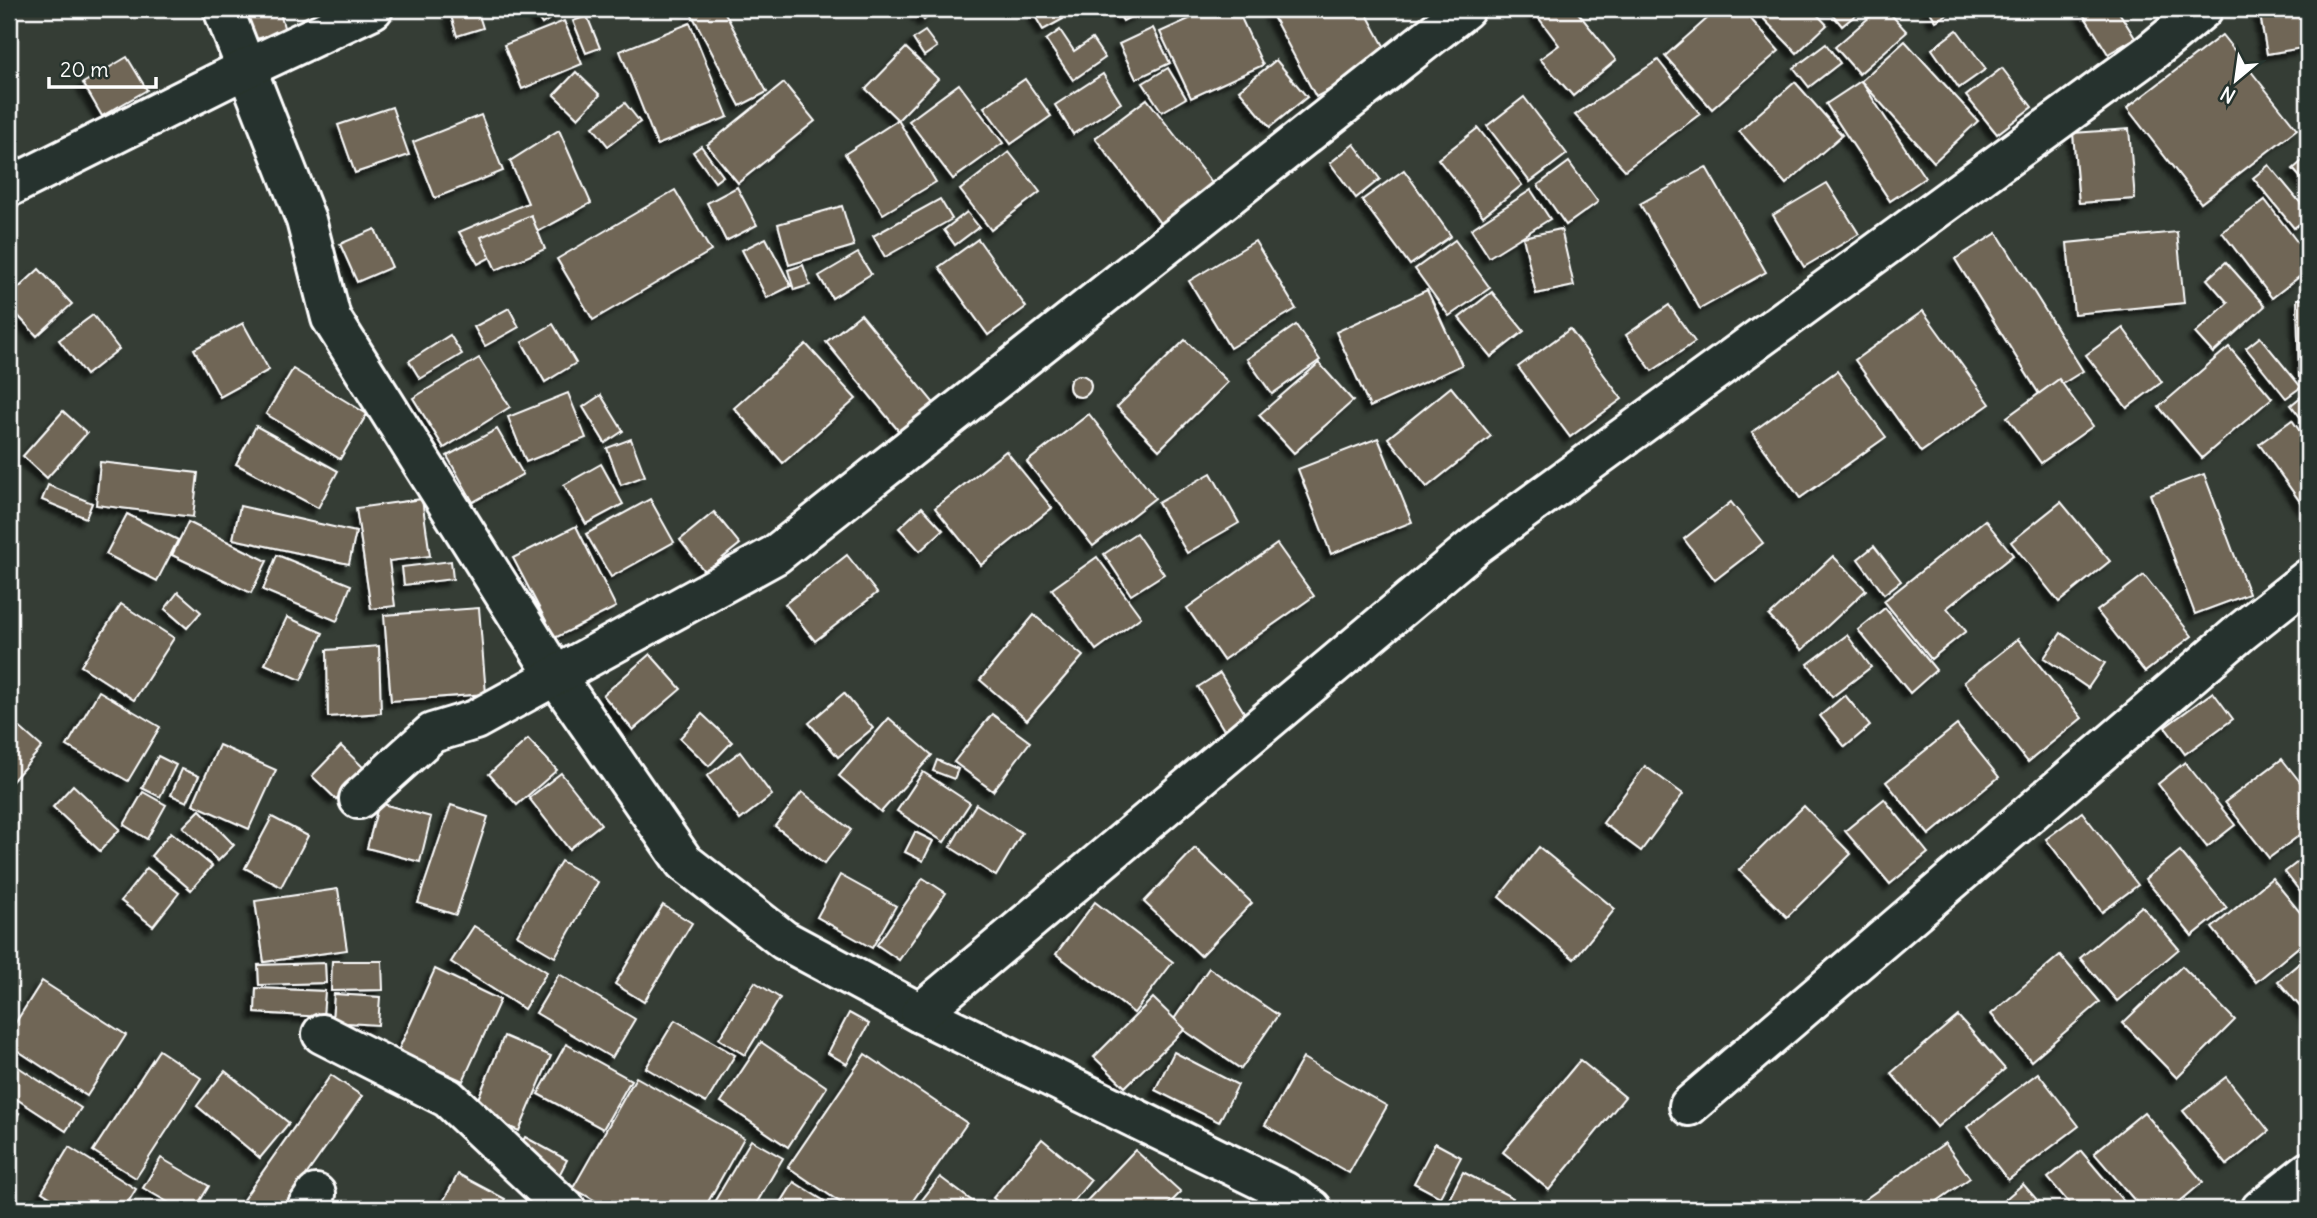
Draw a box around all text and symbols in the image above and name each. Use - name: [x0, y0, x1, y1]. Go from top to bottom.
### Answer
- scale bar: [49, 46, 156, 90]
- north arrow: [2202, 46, 2272, 116]
- text: 20 m: [60, 56, 109, 83]
- text: N: [2216, 81, 2239, 109]

